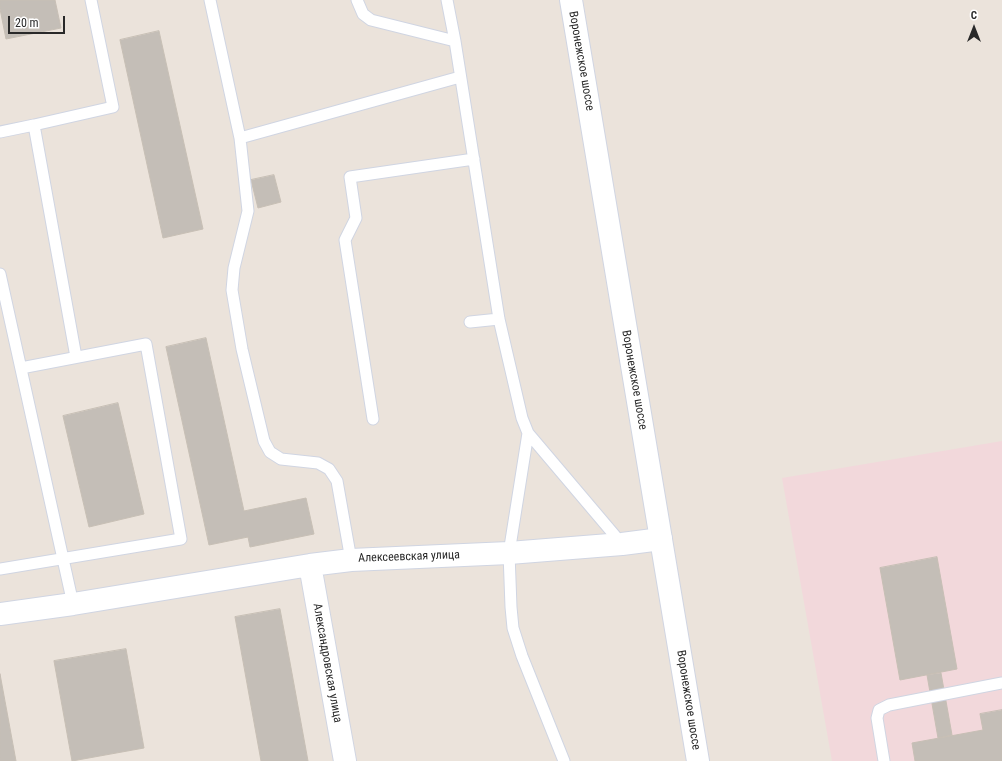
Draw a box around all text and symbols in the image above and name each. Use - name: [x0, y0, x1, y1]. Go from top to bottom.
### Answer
- scale bar: [10, 8, 67, 34]
- north arrow: [954, 8, 994, 48]
- text: С: [971, 9, 977, 22]
- street label: Воронежское шоссе: [565, 10, 597, 112]
- text: 20 m: [15, 16, 39, 30]
- street label: Воронежское шоссе: [618, 329, 650, 431]
- street label: Алексеевская улица: [358, 548, 460, 566]
- street label: Александровская улица: [309, 602, 345, 724]
- street label: Воронежское шоссе: [673, 649, 703, 751]

